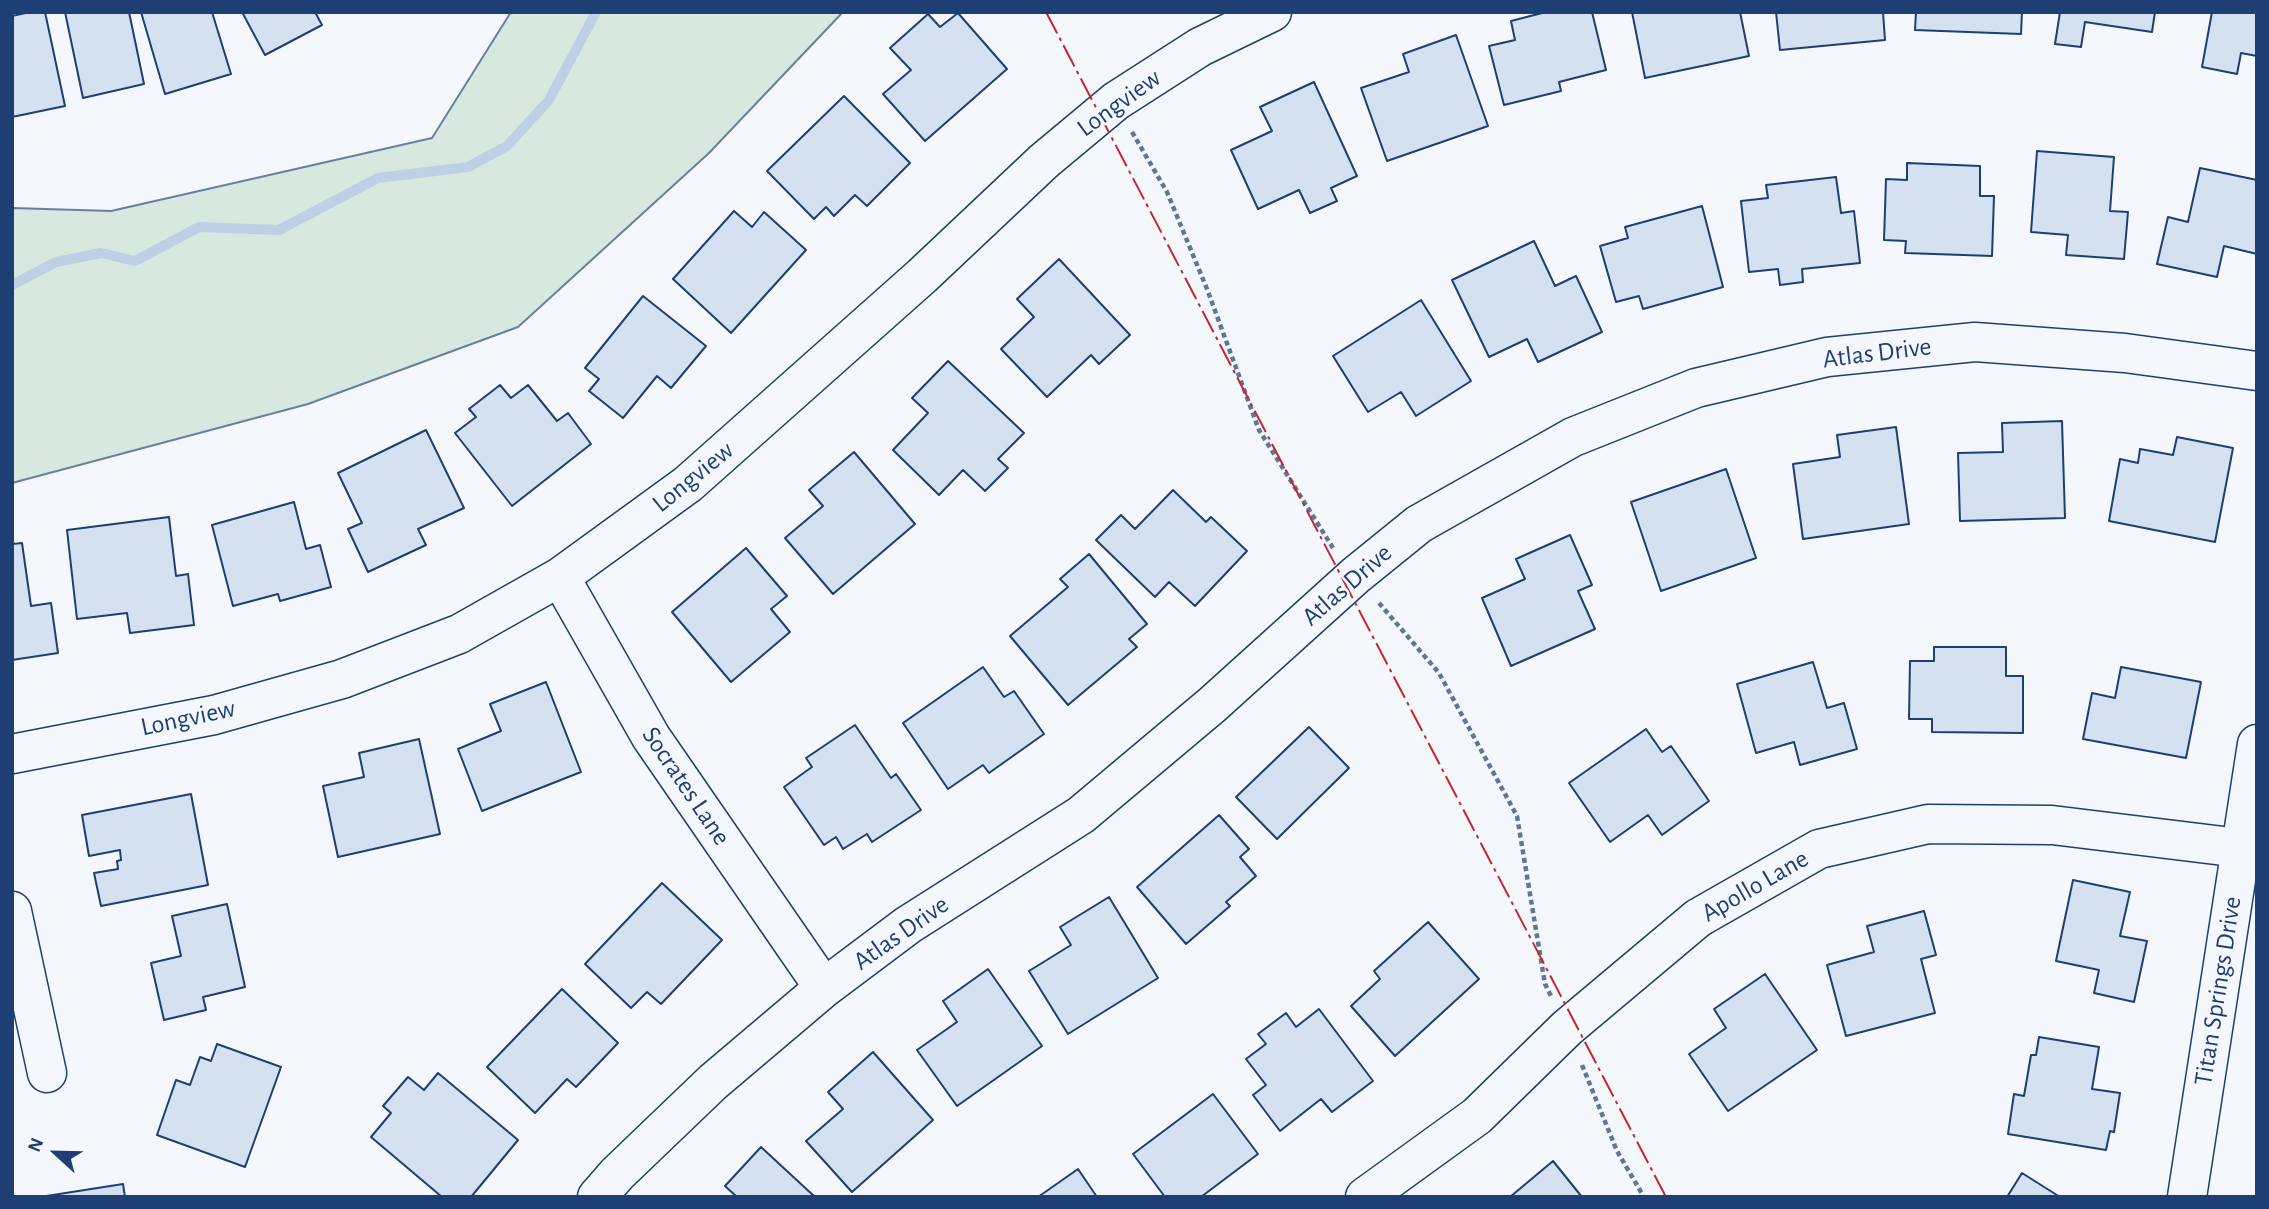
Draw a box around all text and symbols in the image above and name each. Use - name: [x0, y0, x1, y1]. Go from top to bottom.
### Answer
- street label: Longview: [1071, 62, 1167, 144]
- street label: Atlas Drive: [1821, 331, 1933, 375]
- street label: Longview: [646, 435, 740, 519]
- street label: Atlas Drive: [1296, 537, 1398, 633]
- street label: Longview: [138, 693, 238, 743]
- street label: Socrates Lane: [635, 721, 737, 851]
- street label: Apollo Lane: [1696, 843, 1814, 929]
- street label: Atlas Drive: [847, 889, 955, 977]
- street label: Titan Springs Drive: [2188, 894, 2248, 1088]
- north arrow: [21, 1118, 91, 1188]
- text: N: [25, 1135, 47, 1155]

